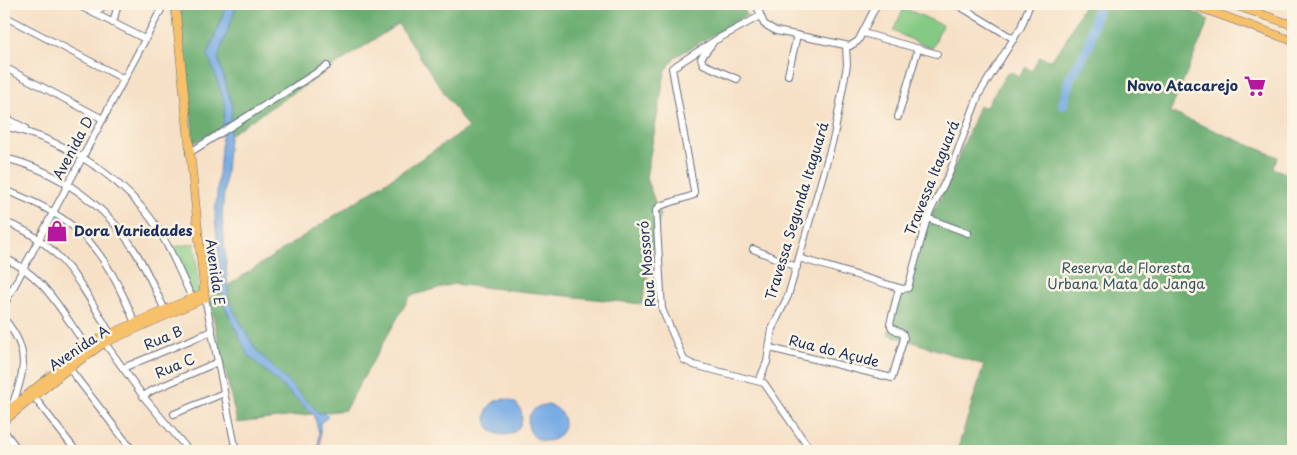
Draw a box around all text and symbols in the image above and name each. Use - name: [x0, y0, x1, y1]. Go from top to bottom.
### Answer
- supermarket icon: Novo Atacarejo: [1242, 73, 1268, 99]
- place label: Novo Atacarejo: [1127, 75, 1238, 96]
- street label: Avenida D: [47, 112, 98, 183]
- street label: Travessa Itaguará: [899, 117, 964, 239]
- street label: Travessa Segunda Itaguará: [759, 119, 834, 303]
- shop icon: Dora Variedades: [44, 218, 70, 244]
- place label: Dora Variedades: [74, 220, 193, 241]
- street label: Rua Mossoró: [632, 220, 661, 308]
- street label: Avenida E: [200, 237, 231, 307]
- park label: Reserva de Floresta Urbana Mata do Janga: [1047, 257, 1205, 294]
- street label: Avenida A: [44, 319, 113, 376]
- street label: Rua B: [140, 320, 185, 355]
- street label: Rua do Açude: [787, 329, 882, 372]
- street label: Rua C: [152, 348, 198, 383]

